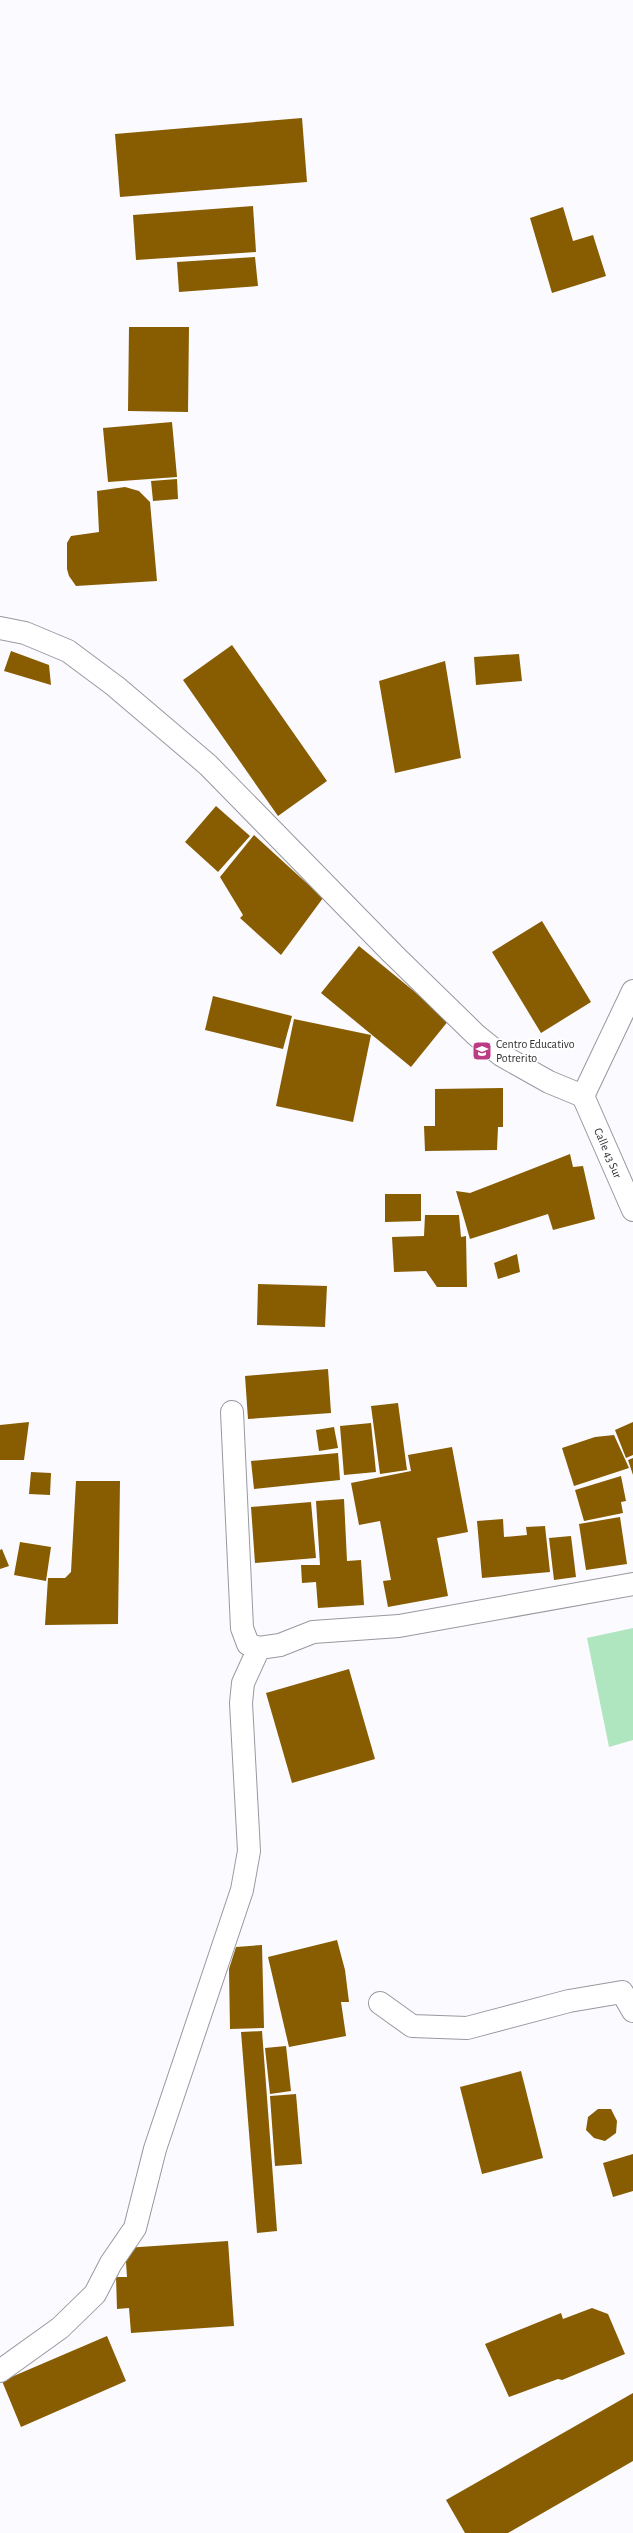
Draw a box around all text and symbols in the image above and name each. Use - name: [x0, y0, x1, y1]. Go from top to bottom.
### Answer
- place label: Centro Educativo Potrerito: [496, 1038, 575, 1064]
- school or university icon: Centro Educativo Potrerito: [471, 1040, 493, 1062]
- street label: Calle 43 Sur: [592, 1126, 624, 1180]

